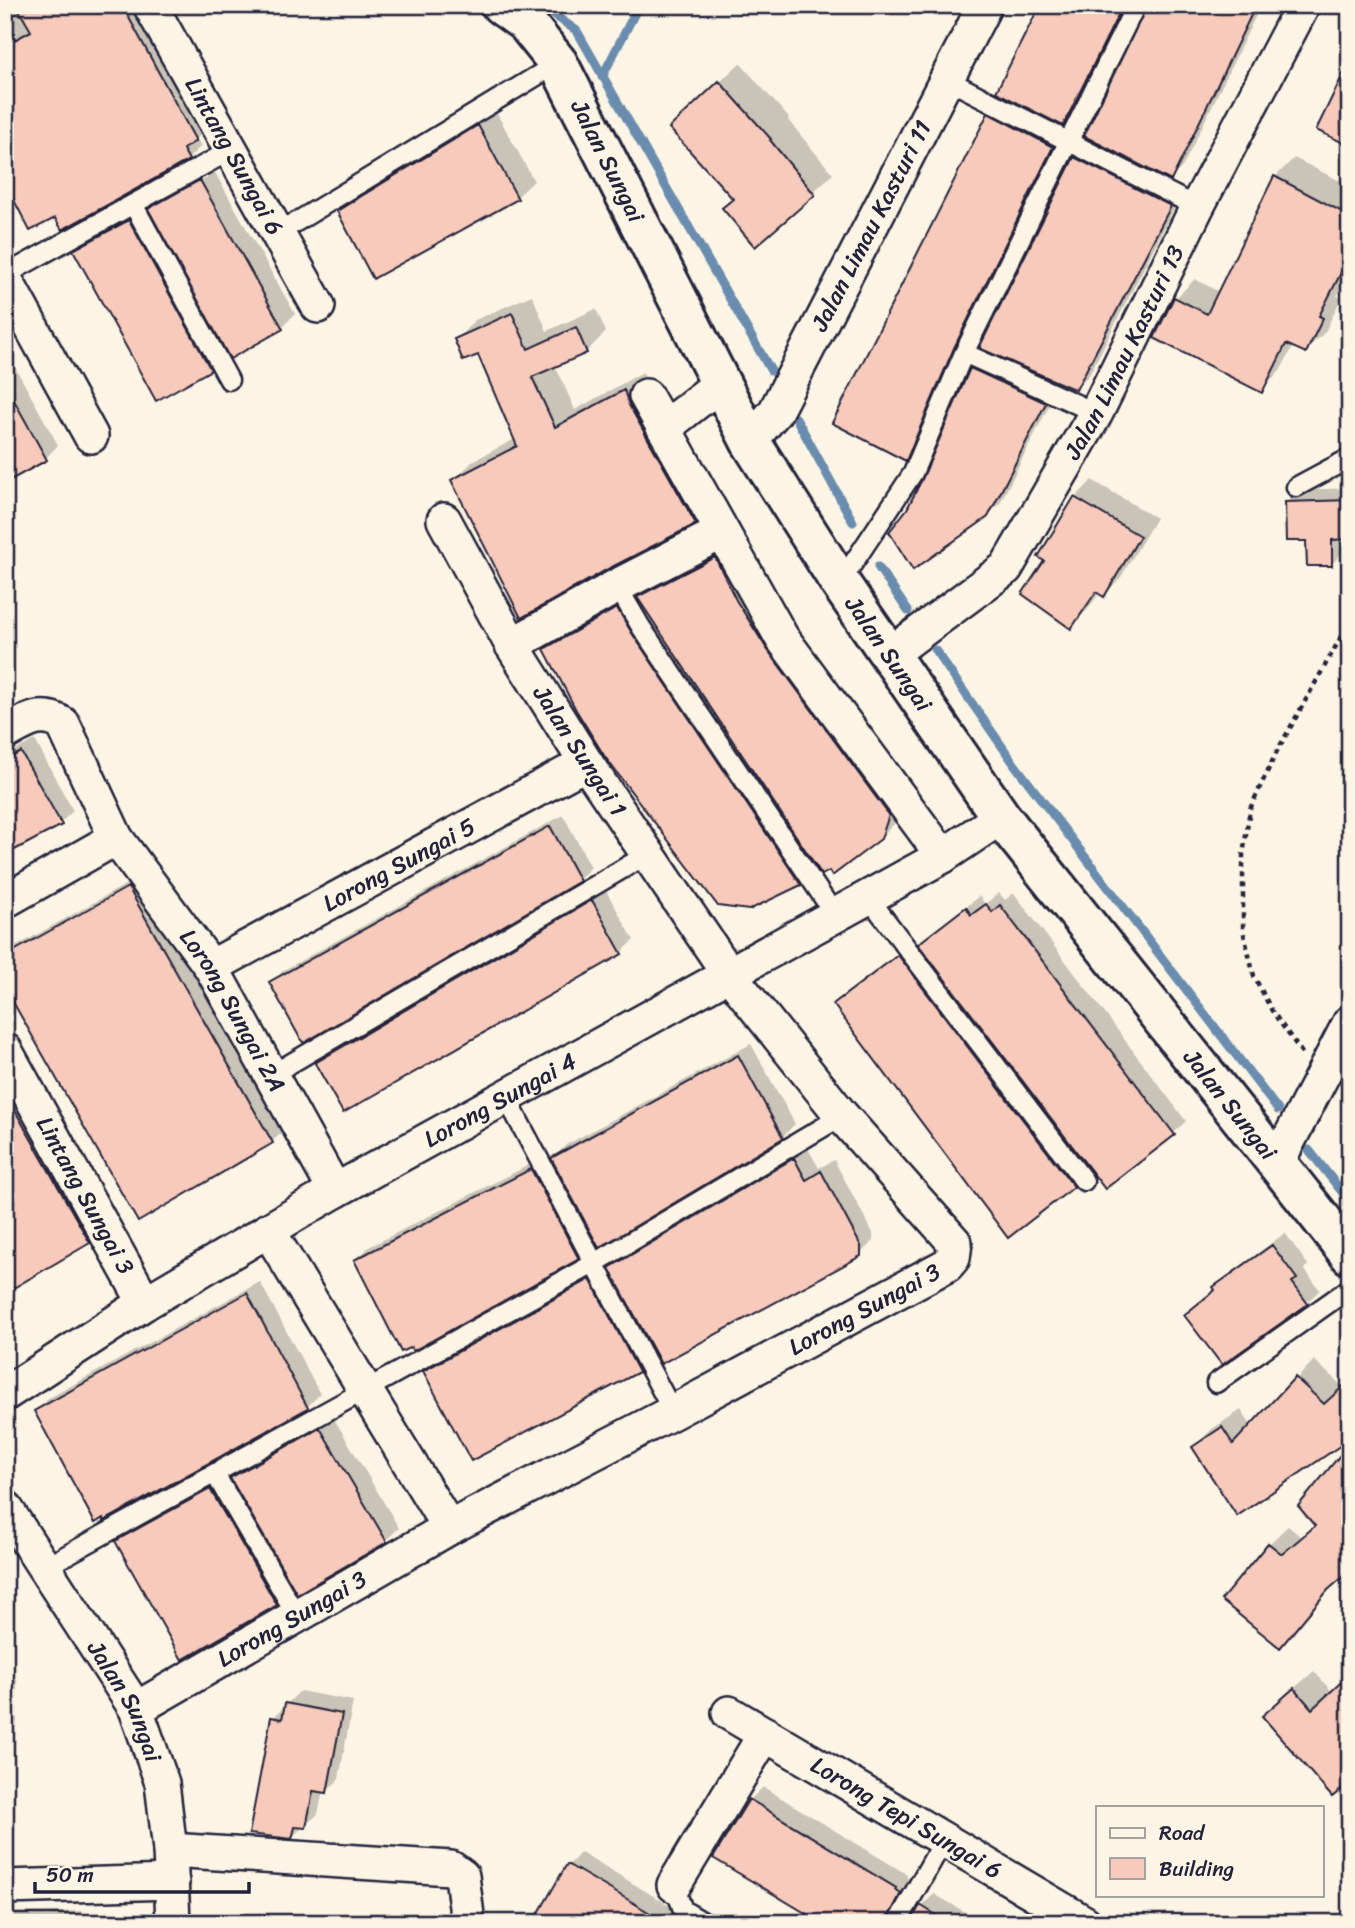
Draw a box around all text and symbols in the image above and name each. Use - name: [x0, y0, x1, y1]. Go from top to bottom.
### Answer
- street label: Lintang Sungai 6: [173, 69, 296, 243]
- street label: Jalan Sungai: [558, 91, 657, 231]
- street label: Jalan Limau Kasturi 11: [799, 112, 943, 340]
- street label: Jalan Limau Kasturi 13: [1052, 238, 1196, 469]
- street label: Jalan Sungai: [833, 586, 945, 722]
- street label: Jalan Sungai 1: [521, 676, 638, 825]
- street label: Lorong Sungai 5: [315, 806, 483, 924]
- street label: Lorong Sungai 2A: [168, 919, 297, 1100]
- street label: Jalan Sungai: [1172, 1039, 1289, 1171]
- street label: Lorong Sungai 4: [416, 1041, 584, 1159]
- street label: Lintang Sungai 3: [24, 1108, 146, 1282]
- street label: Lorong Sungai 3: [781, 1251, 948, 1367]
- street label: Lorong Sungai 3: [209, 1559, 375, 1679]
- street label: Jalan Sungai: [75, 1631, 174, 1769]
- street label: Lorong Tepi Sungai 6: [802, 1745, 1010, 1891]
- legend: [1096, 1806, 1324, 1896]
- text: Road: [1159, 1814, 1206, 1852]
- text: Building: [1159, 1850, 1235, 1888]
- scale bar: [35, 1851, 248, 1895]
- text: 50 m: [46, 1856, 94, 1894]

